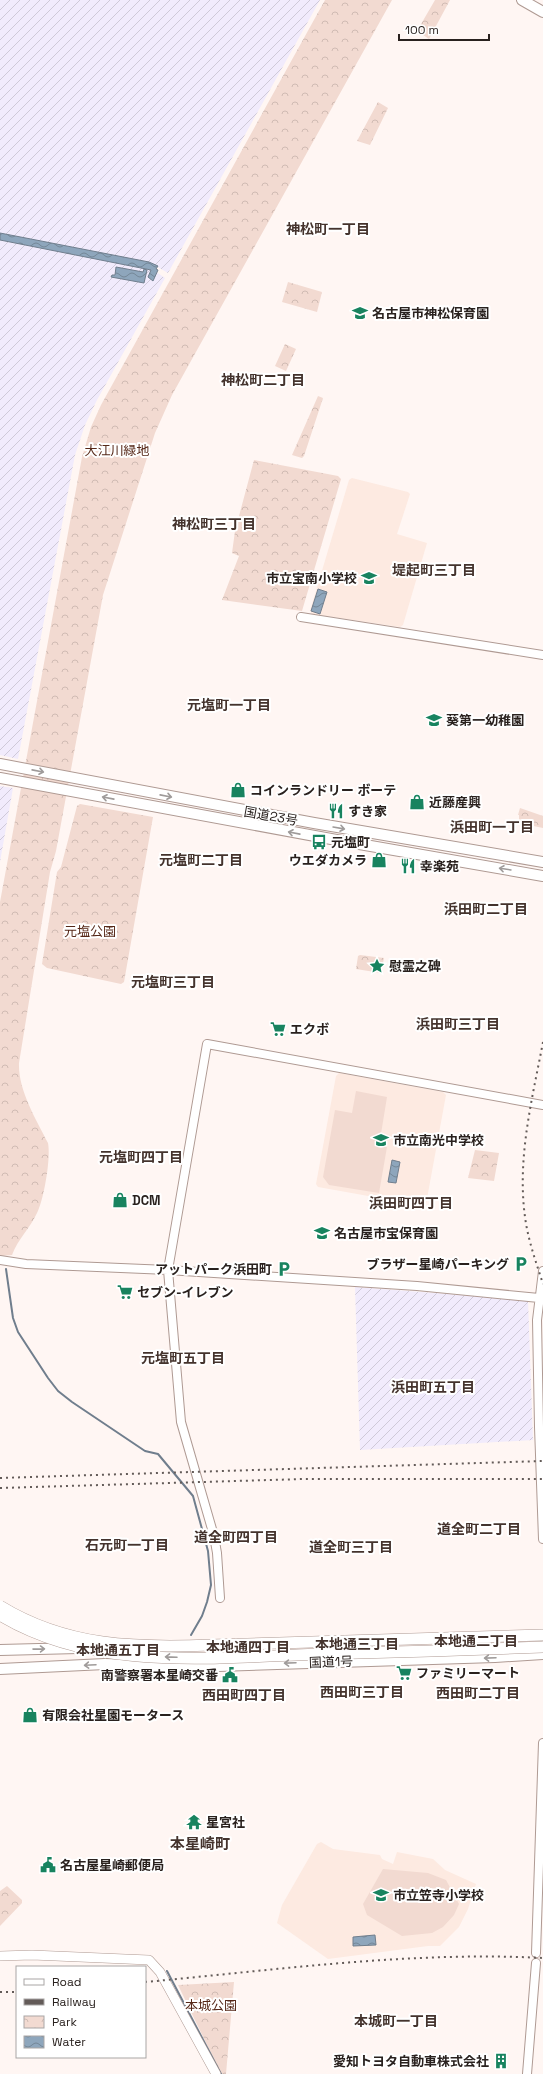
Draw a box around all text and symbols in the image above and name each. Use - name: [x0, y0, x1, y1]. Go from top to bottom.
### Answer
- scale bar: [399, 16, 489, 42]
- text: 100 m: [405, 22, 439, 38]
- district label: 神松町一丁目: [286, 220, 370, 238]
- school or university icon: 名古屋市神松保育園: [351, 304, 369, 322]
- place label: 名古屋市神松保育園: [372, 305, 489, 322]
- district label: 神松町二丁目: [221, 371, 305, 389]
- park label: 大江川緑地: [84, 442, 150, 459]
- district label: 神松町三丁目: [172, 515, 256, 533]
- district label: 堤起町三丁目: [392, 561, 476, 579]
- school or university icon: 市立宝南小学校: [360, 569, 378, 587]
- place label: 市立宝南小学校: [266, 570, 357, 587]
- district label: 元塩町一丁目: [187, 696, 271, 714]
- school or university icon: 葵第一幼稚園: [425, 711, 443, 729]
- place label: 葵第一幼稚園: [446, 712, 524, 729]
- one-way arrow: [31, 767, 44, 775]
- shop icon: コインランドリー ボーテ: [229, 781, 247, 799]
- place label: コインランドリー ボーテ: [250, 782, 396, 799]
- one-way arrow: [159, 792, 172, 800]
- one-way arrow: [102, 793, 115, 801]
- shop icon: 近藤産興: [408, 793, 426, 811]
- place label: 近藤産興: [429, 794, 481, 811]
- restaurant icon: すき家: [327, 802, 345, 820]
- street label: 国道23号: [243, 803, 299, 829]
- place label: すき家: [348, 803, 387, 820]
- district label: 浜田町一丁目: [450, 818, 534, 836]
- one-way arrow: [332, 824, 345, 832]
- one-way arrow: [288, 828, 301, 836]
- bus stop icon: 元塩町: [310, 833, 328, 851]
- place label: 元塩町: [331, 834, 370, 851]
- district label: 元塩町二丁目: [159, 851, 243, 869]
- shop icon: ウエダカメラ: [370, 851, 388, 869]
- place label: ウエダカメラ: [289, 852, 367, 869]
- restaurant icon: 幸楽苑: [399, 857, 417, 875]
- place label: 幸楽苑: [420, 858, 459, 875]
- one-way arrow: [499, 865, 512, 873]
- district label: 浜田町二丁目: [444, 900, 528, 918]
- park label: 元塩公園: [64, 923, 116, 940]
- place icon: 慰霊之碑: [368, 957, 386, 975]
- place label: 慰霊之碑: [389, 958, 441, 975]
- district label: 元塩町三丁目: [131, 973, 215, 991]
- district label: 浜田町三丁目: [416, 1015, 500, 1033]
- supermarket icon: エクボ: [269, 1020, 287, 1038]
- place label: エクボ: [290, 1021, 329, 1038]
- school or university icon: 市立南光中学校: [372, 1131, 390, 1149]
- place label: 市立南光中学校: [393, 1132, 484, 1149]
- district label: 元塩町四丁目: [99, 1148, 183, 1166]
- shop icon: DCM: [111, 1191, 129, 1209]
- place label: DCM: [132, 1192, 161, 1209]
- district label: 浜田町四丁目: [369, 1194, 453, 1212]
- school or university icon: 名古屋市宝保育園: [313, 1224, 331, 1242]
- place label: 名古屋市宝保育園: [334, 1225, 438, 1242]
- parking icon: ブラザー星崎パーキング: [512, 1255, 530, 1273]
- place label: ブラザー星崎パーキング: [366, 1256, 509, 1273]
- parking icon: アットパーク浜田町: [275, 1260, 293, 1278]
- place label: アットパーク浜田町: [155, 1261, 272, 1278]
- supermarket icon: セブン-イレブン: [116, 1283, 134, 1301]
- place label: セブン-イレブン: [137, 1284, 234, 1301]
- district label: 元塩町五丁目: [141, 1349, 225, 1367]
- district label: 浜田町五丁目: [391, 1378, 475, 1396]
- district label: 道全町二丁目: [437, 1520, 521, 1538]
- district label: 道全町四丁目: [194, 1528, 278, 1546]
- district label: 石元町一丁目: [85, 1536, 169, 1554]
- district label: 道全町三丁目: [309, 1538, 393, 1556]
- district label: 本地通二丁目: [434, 1632, 518, 1650]
- district label: 本地通三丁目: [315, 1635, 399, 1653]
- district label: 本地通四丁目: [206, 1638, 290, 1656]
- district label: 本地通五丁目: [76, 1641, 160, 1659]
- one-way arrow: [32, 1645, 45, 1653]
- one-way arrow: [165, 1653, 178, 1661]
- street label: 国道1号: [308, 1653, 354, 1671]
- one-way arrow: [484, 1654, 497, 1661]
- one-way arrow: [284, 1660, 297, 1667]
- one-way arrow: [84, 1661, 97, 1668]
- supermarket icon: ファミリーマート: [395, 1664, 413, 1682]
- place label: ファミリーマート: [416, 1665, 520, 1682]
- public building icon: 南警察署本星崎交番: [221, 1666, 239, 1684]
- place label: 南警察署本星崎交番: [101, 1667, 218, 1684]
- district label: 西田町三丁目: [320, 1683, 404, 1701]
- district label: 西田町二丁目: [436, 1684, 520, 1702]
- district label: 西田町四丁目: [202, 1686, 286, 1704]
- shop icon: 有限会社星園モータース: [21, 1706, 39, 1724]
- place label: 有限会社星園モータース: [42, 1707, 184, 1724]
- temple icon: 星宮社: [185, 1813, 203, 1831]
- place label: 星宮社: [206, 1814, 245, 1831]
- district label: 本星崎町: [170, 1834, 230, 1853]
- public building icon: 名古屋星崎郵便局: [39, 1856, 57, 1874]
- place label: 名古屋星崎郵便局: [60, 1857, 164, 1874]
- school or university icon: 市立笠寺小学校: [372, 1886, 390, 1904]
- place label: 市立笠寺小学校: [393, 1887, 484, 1904]
- legend: [16, 1966, 146, 2058]
- text: Road: [52, 1974, 81, 1990]
- text: Railway: [52, 1994, 96, 2010]
- park label: 本城公園: [185, 1997, 237, 2014]
- district label: 本城町一丁目: [354, 2012, 438, 2030]
- text: Park: [52, 2014, 77, 2030]
- text: Water: [52, 2034, 86, 2050]
- building icon: 愛知トヨタ自動車株式会社: [492, 2052, 510, 2070]
- place label: 愛知トヨタ自動車株式会社: [333, 2053, 489, 2070]

